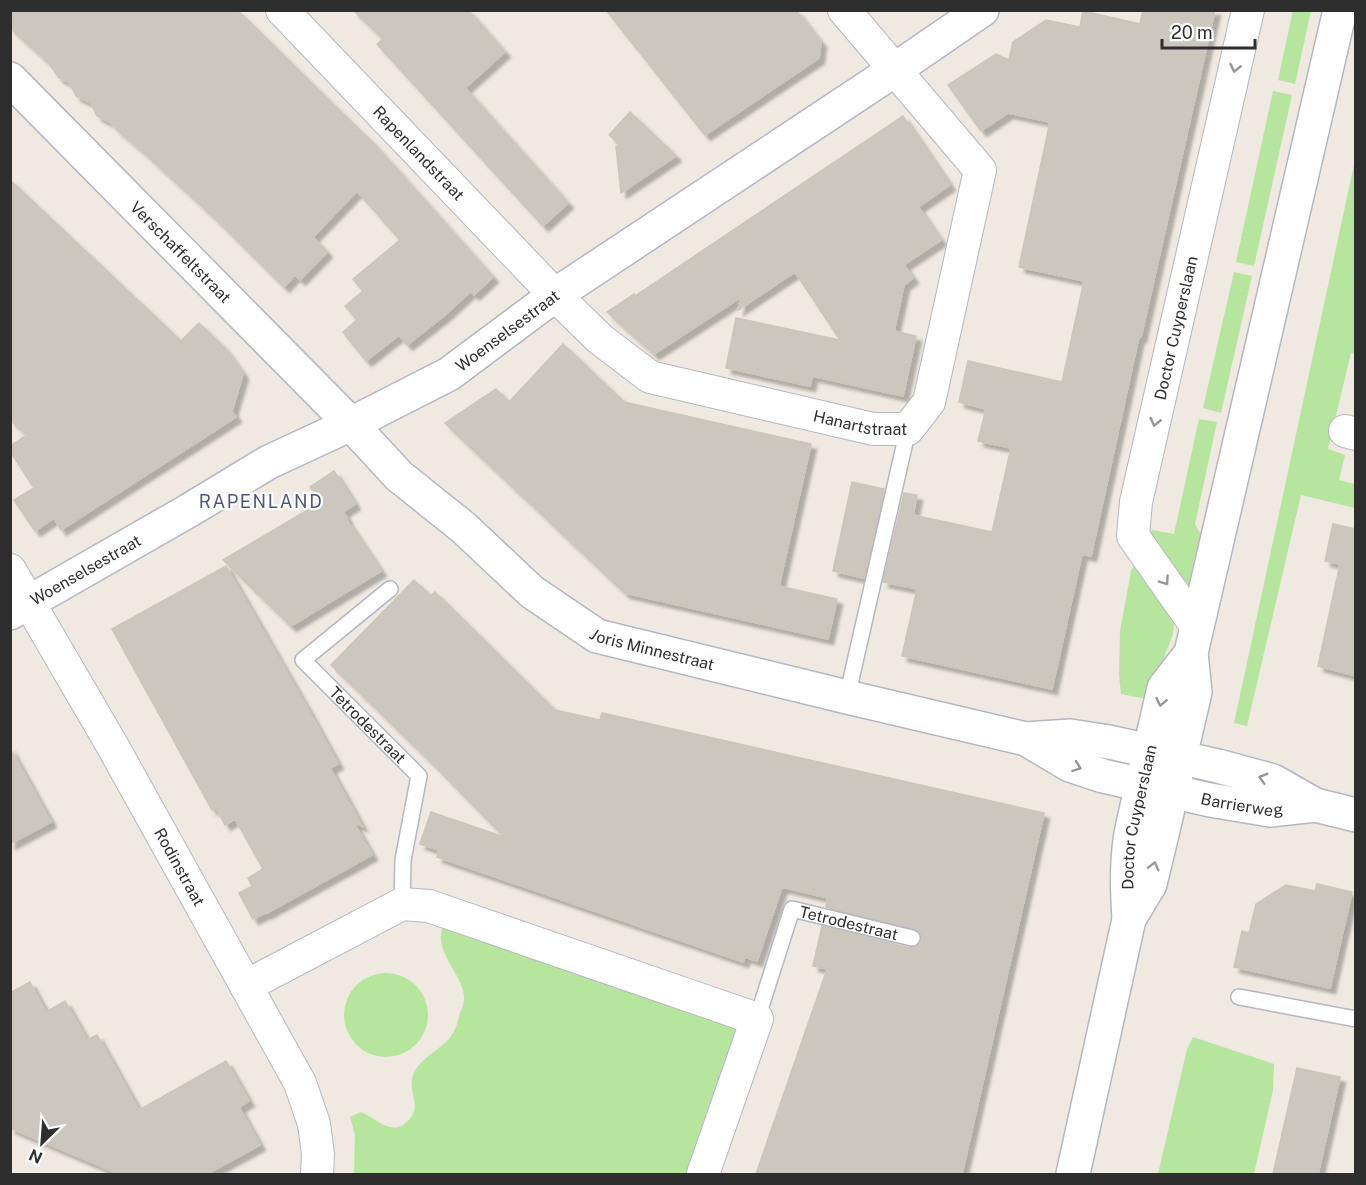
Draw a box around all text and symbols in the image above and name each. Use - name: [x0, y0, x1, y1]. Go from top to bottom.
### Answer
- scale bar: [1162, 12, 1255, 50]
- text: 20 m: [1171, 22, 1213, 43]
- one-way arrow: [1229, 62, 1242, 72]
- street label: Rapenlandstraat: [369, 102, 469, 204]
- street label: Verschaffeltstraat: [127, 197, 235, 307]
- street label: Doctor Cuyperslaan: [1150, 254, 1201, 402]
- street label: Woenselsestraat: [452, 286, 563, 375]
- street label: Hanartstraat: [812, 406, 907, 439]
- one-way arrow: [1149, 416, 1162, 426]
- district label: RAPENLAND: [199, 491, 323, 512]
- street label: Woenselsestraat: [27, 531, 144, 609]
- one-way arrow: [1158, 575, 1169, 586]
- street label: Joris Minnestraat: [586, 625, 716, 674]
- street label: Tetrodestraat: [325, 682, 410, 767]
- one-way arrow: [1155, 697, 1168, 707]
- street label: Doctor Cuyperslaan: [1118, 743, 1160, 890]
- one-way arrow: [1071, 760, 1082, 773]
- one-way arrow: [1258, 773, 1268, 786]
- street label: Barrierweg: [1199, 789, 1284, 820]
- street label: Rodinstraat: [151, 825, 209, 909]
- one-way arrow: [1147, 862, 1160, 872]
- street label: Tetrodestraat: [798, 902, 900, 944]
- north arrow: [12, 1113, 72, 1173]
- text: N: [26, 1145, 46, 1167]

